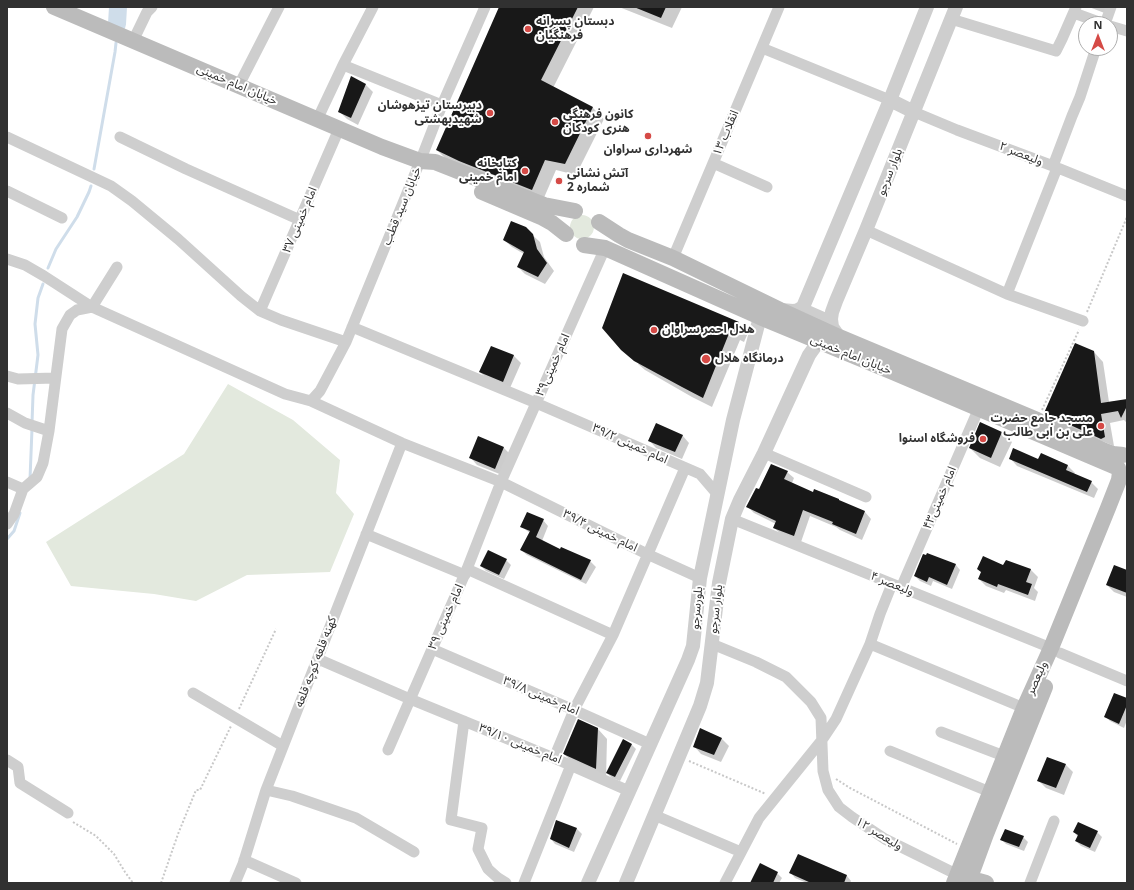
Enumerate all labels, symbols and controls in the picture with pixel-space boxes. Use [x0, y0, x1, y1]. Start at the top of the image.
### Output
place label: دبستان پسرانه فرهنگیان [536, 15, 614, 43]
north arrow [1078, 16, 1118, 56]
text: N [1094, 17, 1102, 32]
marker: دبستان پسرانه فرهنگیان [523, 24, 533, 34]
street label: خیابان امام خمینی [195, 62, 279, 108]
place label: دبیرستان تیزهوشان شهیدبهشتی [378, 99, 482, 127]
marker: دبیرستان تیزهوشان شهیدبهشتی [485, 108, 495, 118]
place label: کانون فرهنگی هنری کودکان [563, 108, 633, 136]
street label: انقلاب ۱۳ [710, 108, 742, 158]
marker: کانون فرهنگی هنری کودکان [550, 117, 560, 127]
marker: شهرداری سراوان [643, 131, 653, 141]
street label: ولیعصر ۲ [997, 139, 1045, 169]
place label: شهرداری سراوان [604, 143, 692, 157]
street label: بلوار سرجو [874, 146, 906, 198]
place label: کتابخانه امام خمینی [459, 157, 517, 185]
street label: خیابان سید قطب [380, 165, 424, 247]
marker: کتابخانه امام خمینی [520, 166, 530, 176]
place label: آتش نشانی شماره 2 [567, 167, 628, 195]
marker: آتش نشانی شماره 2 [554, 176, 564, 186]
street label: امام خمینی ۳۷ [280, 185, 320, 255]
place label: هلال احمر سراوان [662, 323, 755, 337]
marker: هلال احمر سراوان [649, 325, 659, 335]
street label: امام خمینی۳۹ [533, 332, 573, 398]
street label: خیابان امام خمینی [808, 332, 894, 378]
place label: درمانگاه هلال [715, 352, 784, 366]
marker: درمانگاه هلال [700, 353, 712, 365]
place label: مسجد جامع حضرت علی بن ابی طالب [990, 412, 1093, 440]
street label: امام خمینی ۳۹/۲ [590, 421, 670, 467]
marker: مسجد جامع حضرت علی بن ابی طالب [1096, 421, 1106, 431]
place label: فروشگاه اسنوا [899, 432, 975, 446]
marker: فروشگاه اسنوا [978, 434, 988, 444]
street label: امام خمینی۴۳ [920, 464, 960, 532]
street label: امام خمینی ۳۹/۴ [560, 507, 640, 555]
street label: ولیعصر ۴ [868, 569, 916, 599]
street label: امام خمینی ۳۹ [425, 582, 467, 652]
street label: بلوار سرجو [706, 584, 726, 634]
street label: بلورسرجو [688, 586, 706, 630]
street label: کهنه قلعه کوچه قلعه [292, 615, 340, 709]
street label: ولیعصر [1023, 659, 1051, 697]
street label: امام خمینی ۳۹/۸ [501, 674, 581, 718]
street label: امام خمینی ۳۹/۱۰ [476, 721, 564, 767]
street label: ولیعصر ۱۲ [853, 814, 905, 854]

